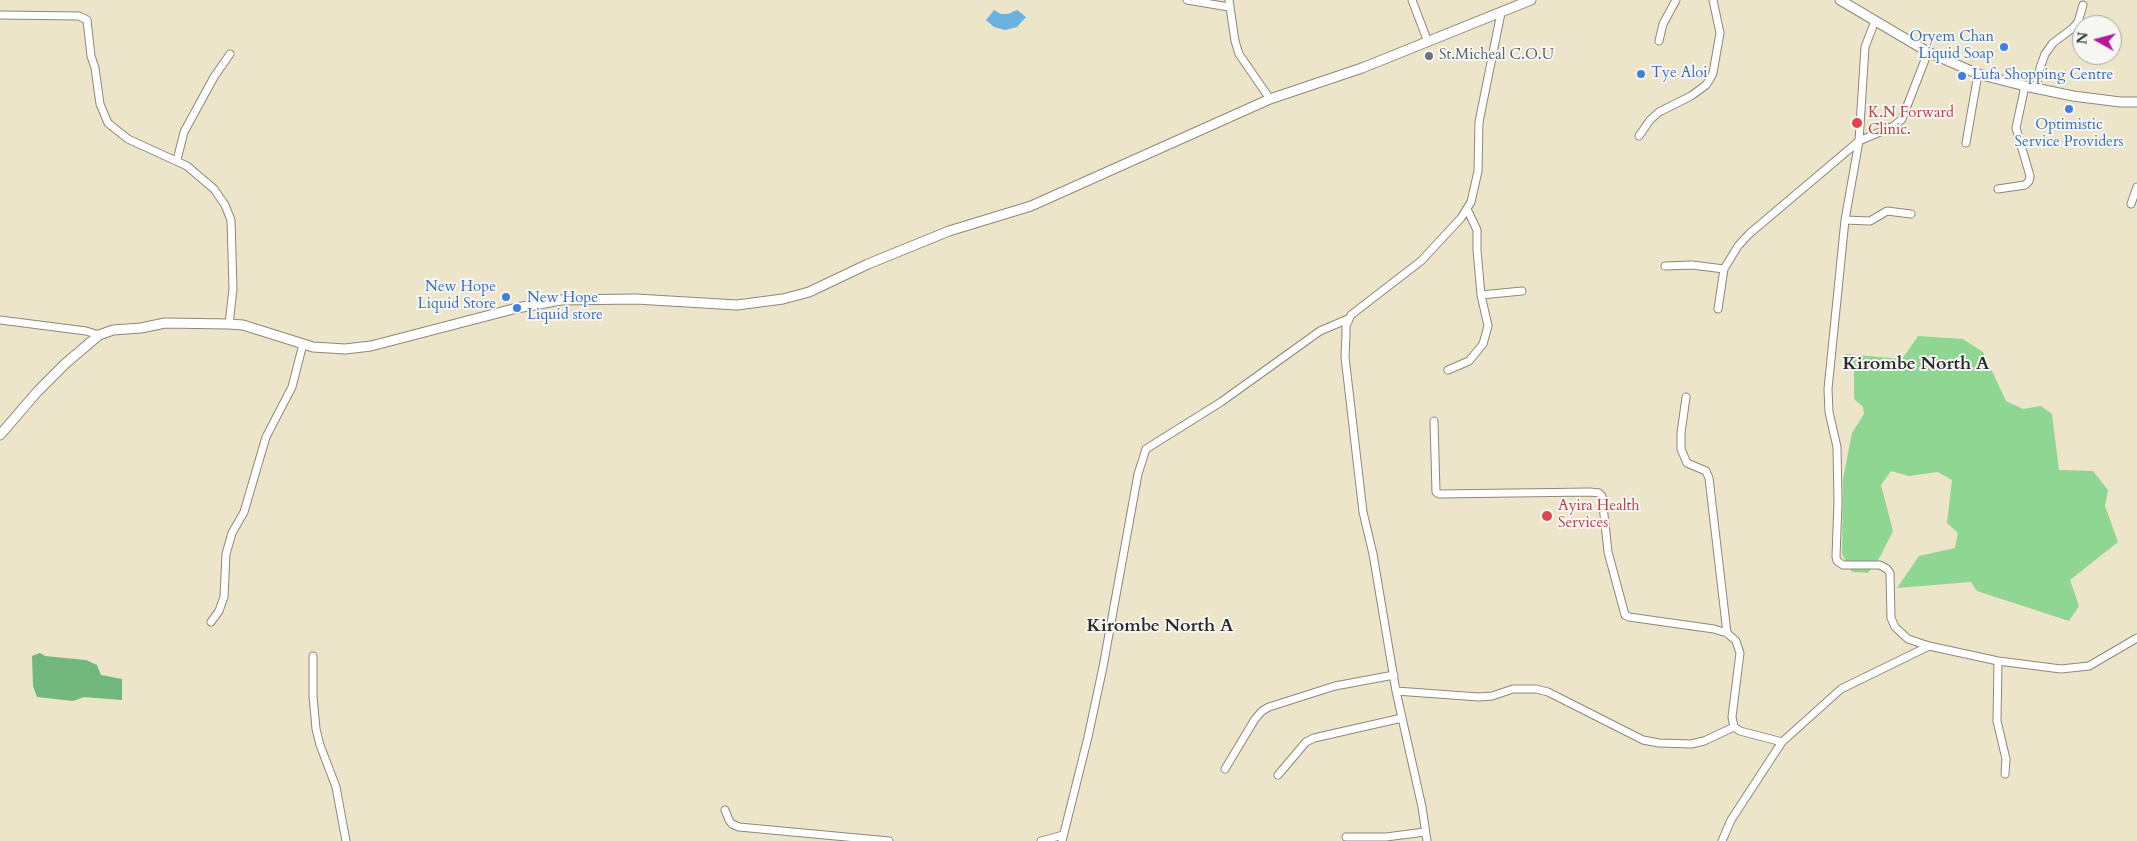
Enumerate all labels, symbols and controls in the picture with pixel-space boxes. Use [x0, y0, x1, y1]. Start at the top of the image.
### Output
north arrow [2072, 15, 2122, 65]
place label: Oryem Chan Liquid Soap [1909, 29, 1994, 64]
text: N [2072, 31, 2093, 45]
marker: Oryem Chan Liquid Soap [1998, 41, 2010, 53]
place label: St.Micheal C.O.U [1439, 47, 1554, 65]
marker: St.Micheal C.O.U [1423, 50, 1435, 62]
place label: Tye Aloi [1651, 65, 1708, 83]
place label: Lufa Shopping Centre [1972, 67, 2113, 85]
marker: Tye Aloi [1635, 68, 1647, 80]
marker: Lufa Shopping Centre [1956, 70, 1968, 82]
marker: Optimistic Service Providers [2063, 103, 2075, 115]
place label: K.N Forward Clinic. [1868, 105, 1954, 140]
marker: K.N Forward Clinic. [1850, 116, 1864, 130]
place label: Optimistic Service Providers [2015, 117, 2123, 152]
place label: New Hope Liquid Store [418, 279, 496, 314]
place label: New Hope Liquid store [527, 290, 603, 325]
marker: New Hope Liquid Store [500, 291, 512, 303]
marker: New Hope Liquid store [511, 302, 523, 314]
district label: Kirombe North A [1842, 354, 1990, 376]
place label: Ayira Health Services [1558, 498, 1639, 533]
marker: Ayira Health Services [1540, 509, 1554, 523]
district label: Kirombe North A [1086, 616, 1234, 638]

